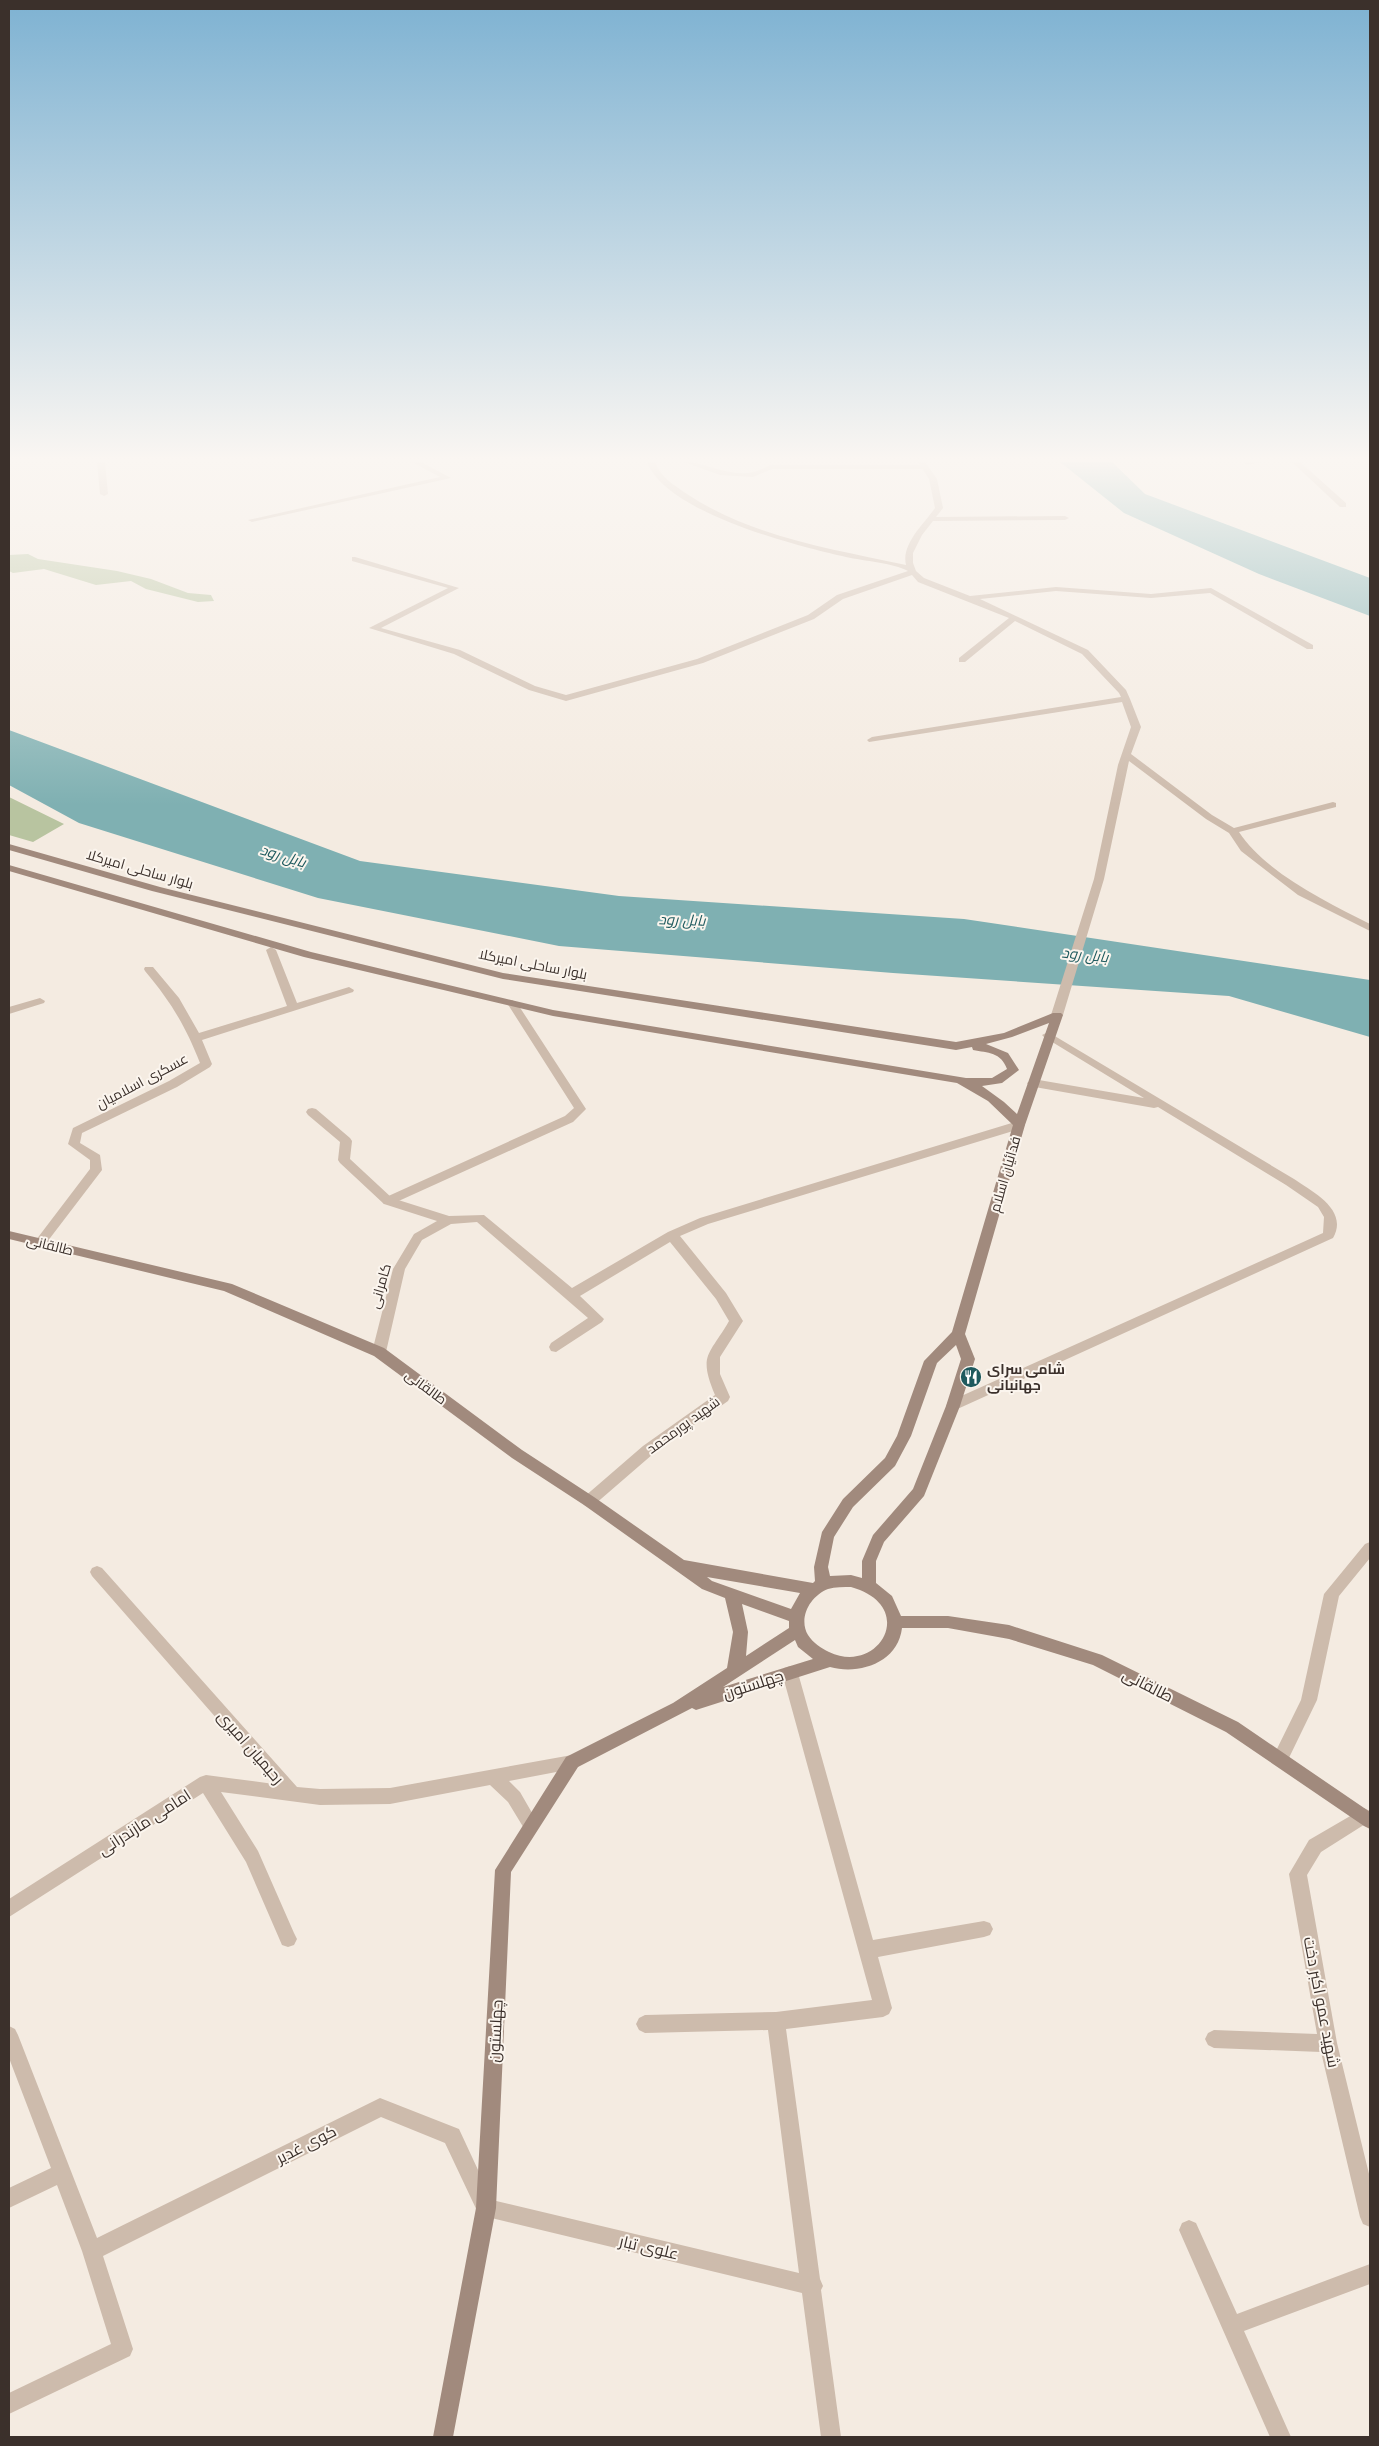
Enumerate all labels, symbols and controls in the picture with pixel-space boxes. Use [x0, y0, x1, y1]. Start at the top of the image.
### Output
water label: بابل رود [258, 839, 310, 873]
street label: بلوار ساحلی امیرکلا [84, 844, 196, 894]
water label: بابل رود [658, 908, 707, 931]
water label: بابل رود [1061, 942, 1110, 967]
street label: بلوار ساحلی امیرکلا [477, 944, 589, 984]
street label: عسکری اسلامیان [93, 1048, 191, 1114]
street label: فدائیان اسلام [985, 1134, 1025, 1214]
street label: طالقانی [24, 1230, 76, 1260]
street label: کامرانی [364, 1261, 396, 1311]
place label: شامی سرای جهانبانی [987, 1359, 1065, 1395]
street label: طالقانی [401, 1365, 451, 1409]
restaurant icon: شامی سرای جهانبانی [959, 1365, 983, 1389]
street label: شهید پورمحمد [642, 1392, 724, 1458]
street label: طالقانی [1118, 1663, 1177, 1708]
street label: چهلستون [720, 1664, 787, 1705]
street label: رحیمیان امیری [212, 1705, 289, 1789]
street label: امامی مازندرانی [93, 1784, 195, 1861]
street label: شهید عمو اکبر دخت [1298, 1935, 1345, 2070]
street label: چهلستون [482, 1999, 509, 2063]
street label: کوی غدیر [271, 2119, 340, 2170]
street label: علوی تبار [616, 2229, 681, 2265]

